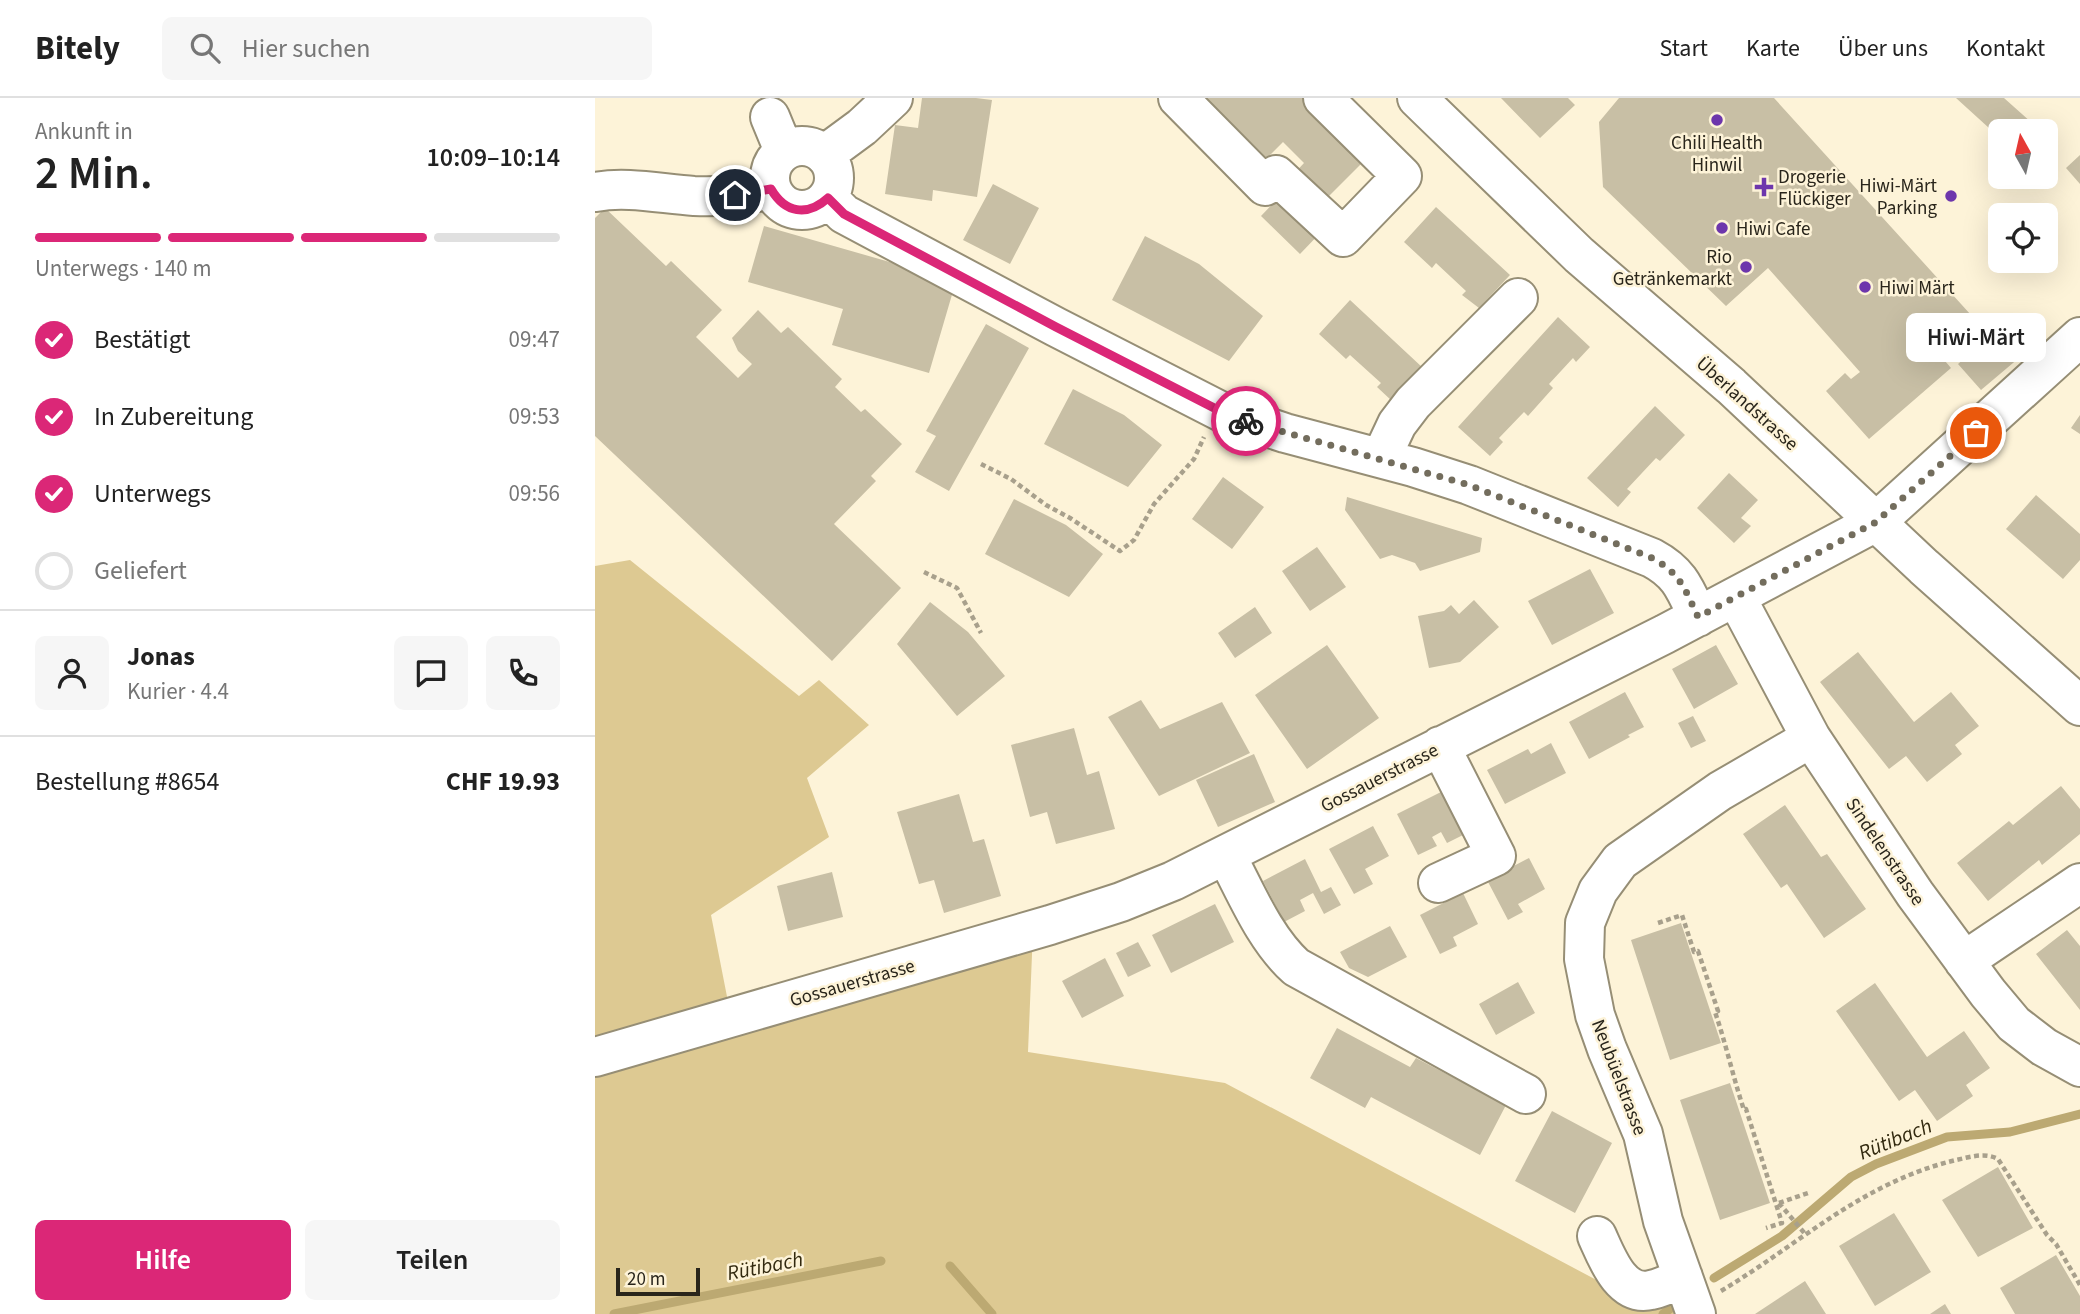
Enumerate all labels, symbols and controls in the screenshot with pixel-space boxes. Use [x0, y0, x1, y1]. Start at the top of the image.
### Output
search box [162, 17, 652, 80]
text: Bitely [35, 25, 120, 72]
icon: search [186, 29, 224, 67]
text: Hier suchen [242, 30, 370, 67]
text: Start [1660, 31, 1708, 66]
text: Karte [1746, 31, 1800, 66]
text: Über uns [1838, 31, 1928, 66]
text: Kontakt [1966, 31, 2045, 66]
marker: Chili Health Hinwil [1709, 112, 1725, 128]
text: Ankunft in [35, 115, 133, 148]
north arrow [1988, 119, 2058, 189]
map controls [1988, 119, 2058, 273]
place label: Chili Health Hinwil [1671, 130, 1763, 179]
text: 10:09–10:14 [427, 139, 560, 176]
text: 2 Min. [35, 141, 153, 206]
place label: Drogerie Flückiger [1778, 164, 1851, 213]
pin [705, 165, 765, 225]
place label: Hiwi-Märt Parking [1859, 173, 1938, 222]
icon: home [716, 176, 754, 214]
marker: Drogerie Flückiger [1756, 179, 1772, 195]
marker: Hiwi-Märt Parking [1943, 188, 1959, 204]
button: locate [1988, 203, 2058, 273]
place label: Hiwi Cafe [1736, 216, 1810, 243]
marker: Hiwi Cafe [1714, 220, 1730, 236]
place label: Rio Getränkemarkt [1613, 244, 1733, 293]
text: Unterwegs · 140 m [35, 252, 211, 285]
marker: Rio Getränkemarkt [1738, 259, 1754, 275]
place label: Hiwi Märt [1879, 275, 1955, 302]
marker: Hiwi Märt [1857, 279, 1873, 295]
callout: Hiwi-Märt [1906, 314, 2046, 363]
icon: check [35, 321, 73, 359]
text: Bestätigt [94, 321, 191, 358]
text: Hiwi-Märt [1927, 321, 2025, 354]
text: 09:47 [509, 323, 560, 356]
street label: Überlandstrasse [1690, 351, 1804, 457]
courier [1211, 386, 1281, 456]
icon: check [35, 398, 73, 436]
text: In Zubereitung [94, 398, 253, 435]
text: 09:53 [509, 400, 560, 433]
icon: bike [1227, 402, 1265, 440]
pin [1946, 403, 2006, 463]
icon: bag [1957, 414, 1995, 452]
icon: check [35, 475, 73, 513]
text: Unterwegs [94, 475, 211, 512]
text: 09:56 [509, 477, 560, 510]
text: Geliefert [94, 552, 187, 589]
button: person [35, 636, 109, 710]
button: chat [394, 636, 468, 710]
button: phone [486, 636, 560, 710]
text: Jonas [127, 638, 195, 675]
text: Kurier · 4.4 [127, 675, 229, 708]
street label: Gossauerstrasse [1316, 737, 1443, 820]
text: Bestellung #8654 [35, 763, 219, 800]
text: CHF 19.93 [446, 763, 560, 800]
street label: Sindelenstrasse [1839, 793, 1931, 911]
street label: Gossauerstrasse [787, 953, 918, 1014]
street label: Neubüelstrasse [1584, 1016, 1653, 1139]
water label: Rütibach [1854, 1111, 1936, 1167]
button: Hilfe [35, 1220, 291, 1300]
button: Teilen [305, 1220, 560, 1300]
water label: Rütibach [724, 1244, 806, 1288]
scale bar [616, 1265, 700, 1297]
text: 20 m [627, 1266, 665, 1293]

